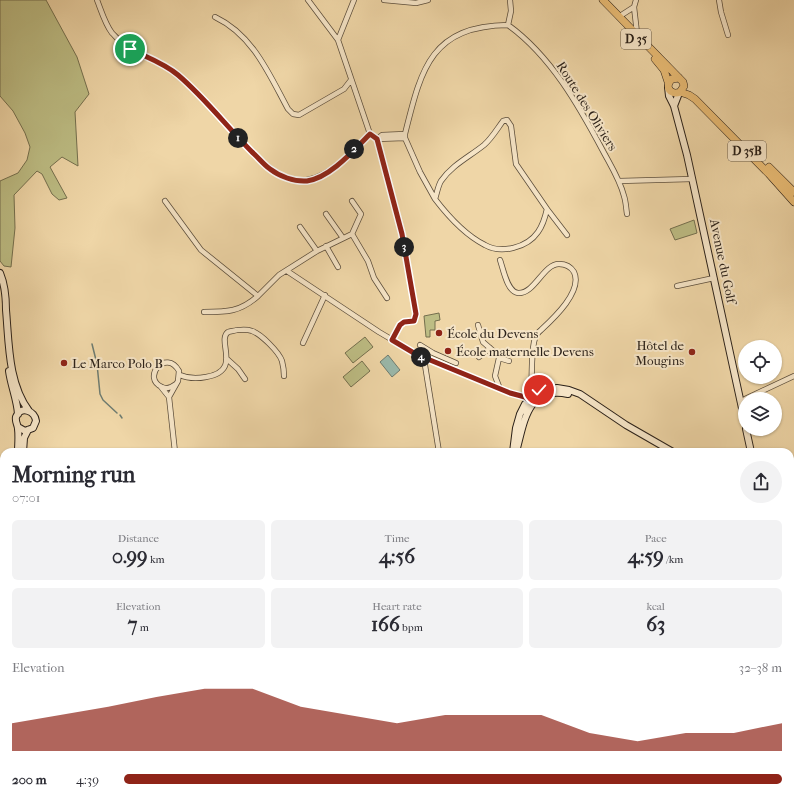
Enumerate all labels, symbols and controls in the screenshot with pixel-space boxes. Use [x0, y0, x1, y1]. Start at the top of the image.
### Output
road number: D 35 [621, 29, 651, 49]
pin [113, 32, 147, 66]
icon: arrive [119, 38, 141, 60]
street label: Route des Oliviers [553, 59, 621, 154]
pin: 1 [228, 128, 248, 148]
text: 1 [236, 131, 240, 144]
pin: 2 [344, 139, 364, 159]
road number: D 35B [728, 141, 766, 161]
text: 2 [351, 142, 357, 155]
street label: Avenue du Golf [707, 217, 740, 307]
pin: 3 [394, 237, 414, 257]
text: 3 [402, 240, 406, 253]
place label: École du Devens [447, 326, 538, 341]
marker: École du Devens [434, 328, 444, 338]
place label: Hôtel de Mougins [635, 338, 685, 368]
map controls [738, 340, 782, 436]
button: locate [738, 340, 782, 384]
place label: École maternelle Devens [456, 344, 594, 359]
marker: École maternelle Devens [443, 346, 453, 356]
pin: 4 [411, 347, 431, 367]
marker: Hôtel de Mougins [687, 347, 697, 357]
text: 4 [418, 350, 424, 363]
place label: Le Marco Polo B [72, 356, 163, 371]
marker: Le Marco Polo B [59, 358, 69, 368]
pin [522, 373, 556, 407]
icon: check [528, 379, 550, 401]
button: layers [738, 392, 782, 436]
button: share [740, 461, 782, 503]
text: Morning run [12, 462, 135, 488]
text: 07:01 [12, 490, 40, 505]
text: Distance [118, 532, 159, 545]
text: Time [384, 532, 409, 545]
text: Pace [645, 532, 667, 545]
text: 0.99 [112, 545, 148, 568]
text: 4:56 [379, 545, 415, 568]
text: 4:59 [628, 545, 664, 568]
text: km [148, 553, 165, 566]
text: /km [664, 553, 683, 566]
text: Elevation [116, 600, 161, 613]
text: Heart rate [372, 600, 422, 613]
text: kcal [646, 600, 665, 613]
text: 7 [128, 613, 137, 636]
text: 166 [371, 613, 400, 636]
text: 63 [646, 613, 665, 636]
text: m [137, 621, 149, 634]
text: bpm [400, 621, 423, 634]
text: Elevation [12, 660, 65, 675]
text: 32–38 m [739, 660, 782, 675]
text: 200 m [12, 772, 47, 787]
text: 4:39 [76, 772, 99, 787]

